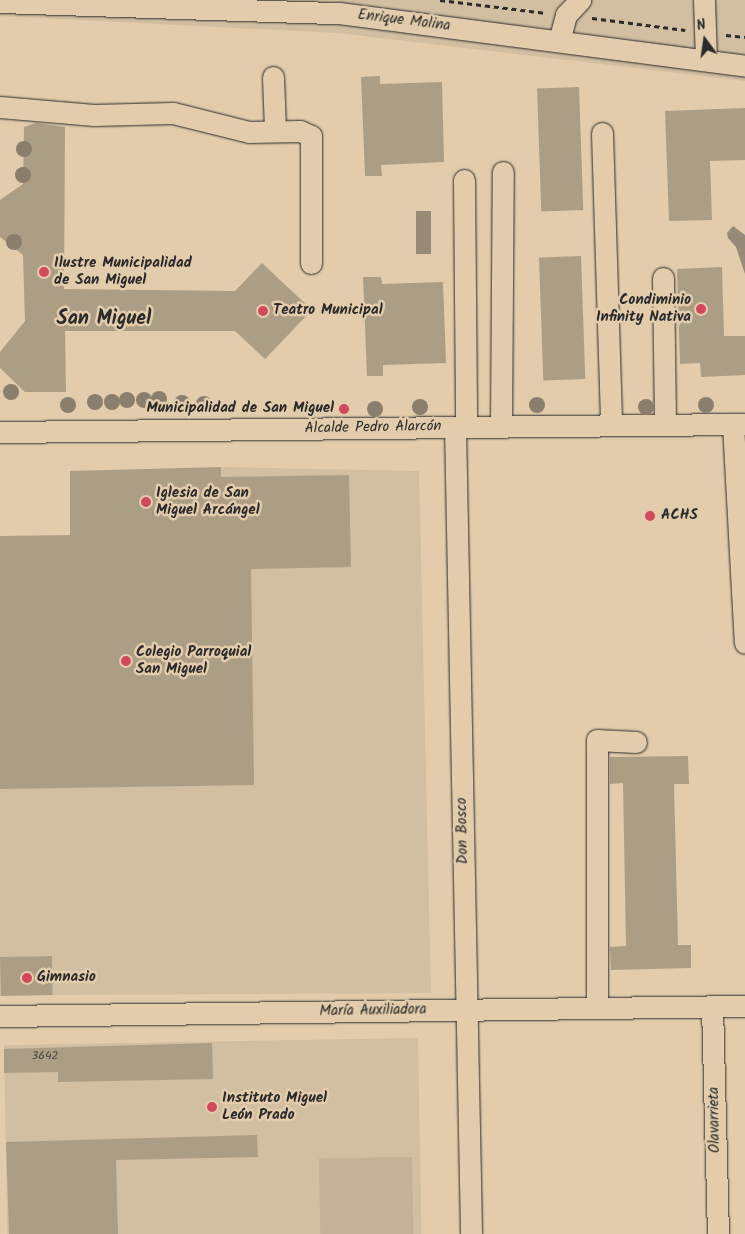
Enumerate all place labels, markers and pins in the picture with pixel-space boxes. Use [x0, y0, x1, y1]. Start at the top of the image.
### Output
place label: Ilustre Municipalidad de San Miguel [54, 254, 192, 289]
marker: Ilustre Municipalidad de San Miguel [38, 266, 50, 278]
place label: Condiminio Infinity Nativa [596, 291, 691, 326]
place label: Teatro Municipal [273, 302, 383, 320]
marker: Condiminio Infinity Nativa [695, 303, 707, 315]
marker: Teatro Municipal [257, 305, 269, 317]
place label: Municipalidad de San Miguel [146, 400, 334, 418]
marker: Municipalidad de San Miguel [338, 403, 350, 415]
place label: Iglesia de San Miguel Arcángel [156, 484, 260, 519]
marker: Iglesia de San Miguel Arcángel [140, 496, 152, 508]
place label: ACHS [661, 507, 698, 525]
marker: ACHS [643, 509, 657, 523]
place label: Colegio Parroquial San Miguel [136, 643, 251, 678]
marker: Colegio Parroquial San Miguel [120, 655, 132, 667]
place label: Gimnasio [37, 969, 96, 987]
marker: Gimnasio [21, 972, 33, 984]
place label: Instituto Miguel León Prado [222, 1089, 327, 1124]
marker: Instituto Miguel León Prado [206, 1101, 218, 1113]

